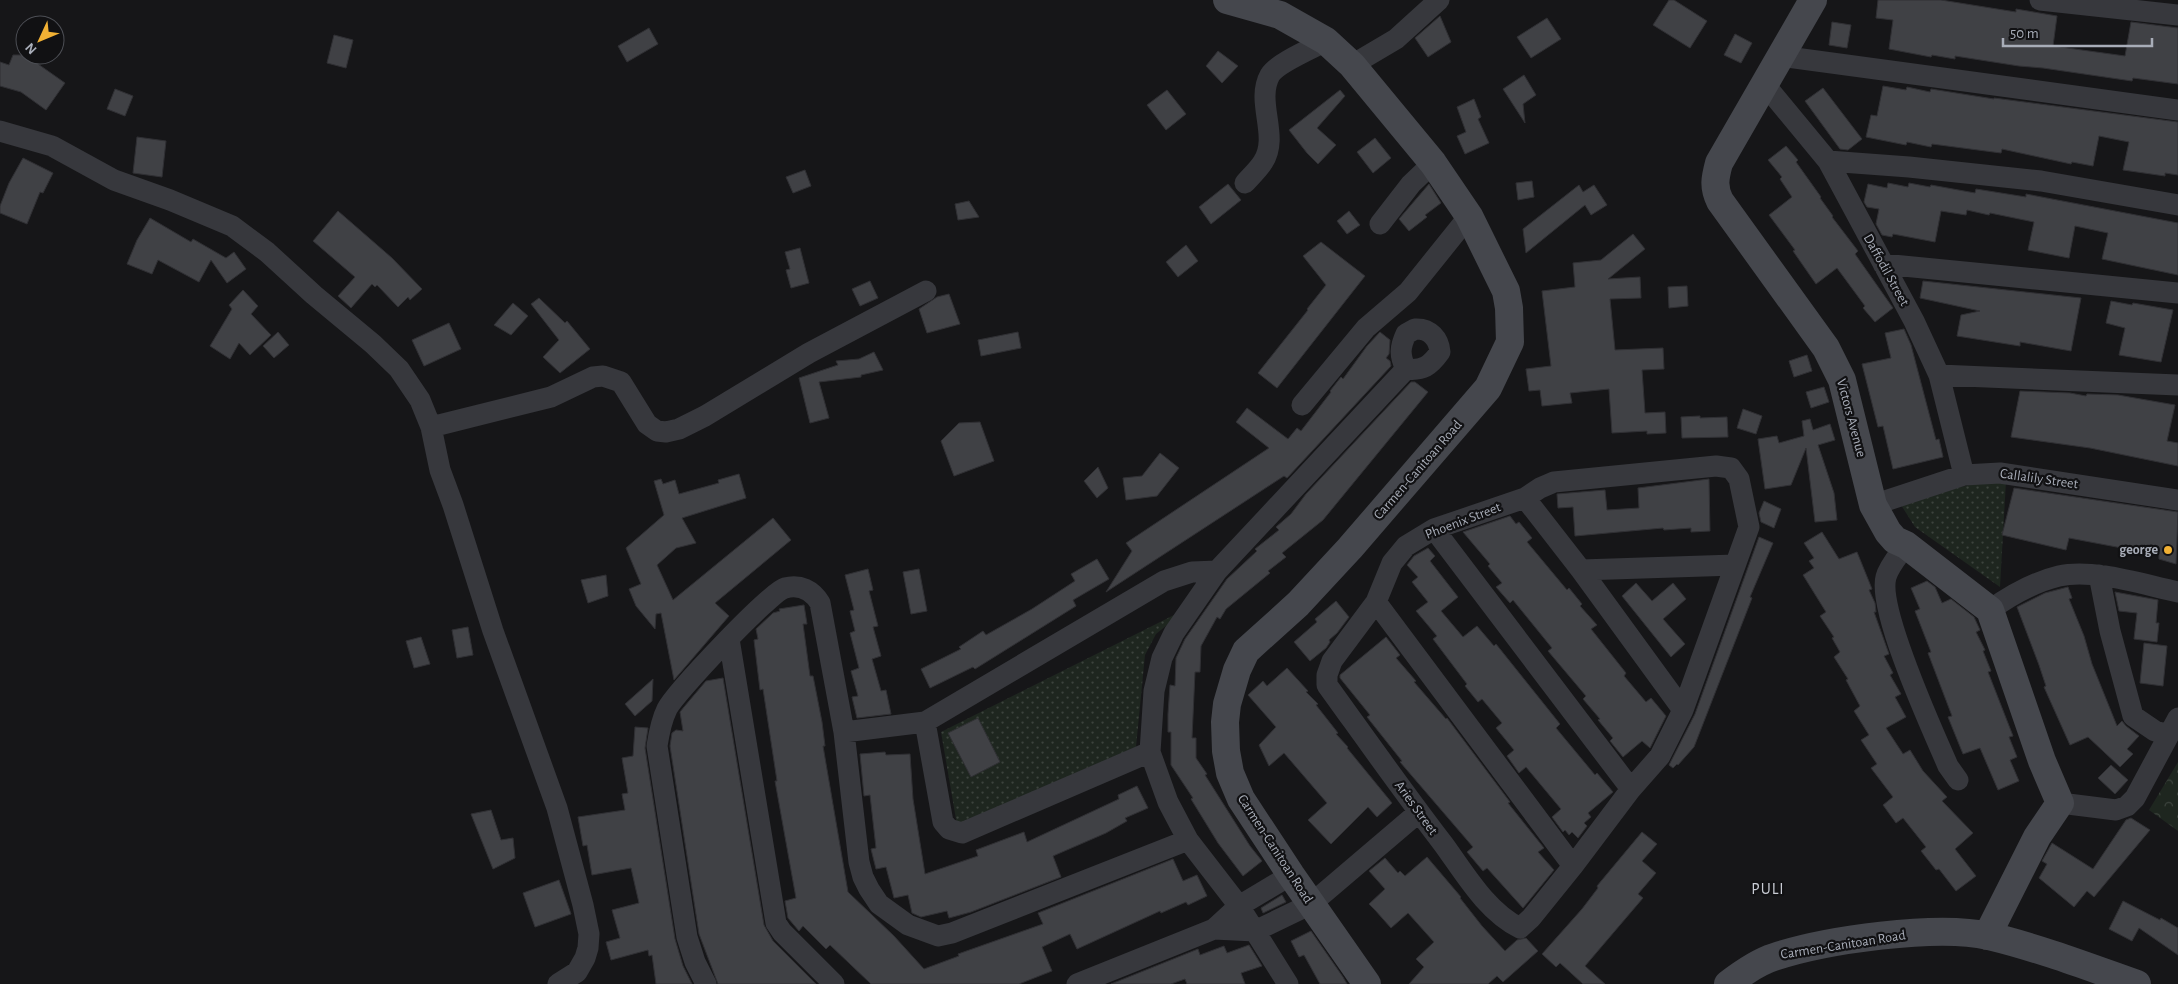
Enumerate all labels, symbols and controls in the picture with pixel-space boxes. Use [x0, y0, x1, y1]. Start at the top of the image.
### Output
north arrow [15, 15, 65, 65]
scale bar [2003, 15, 2152, 47]
text: 50 m [2010, 26, 2039, 41]
text: N [23, 40, 40, 57]
street label: Daffodil Street [1861, 232, 1912, 309]
street label: Victors Avenue [1834, 377, 1868, 459]
street label: Carmen-Canitoan Road [1371, 418, 1465, 522]
street label: Callalily Street [1999, 467, 2079, 491]
street label: Phoenix Street [1423, 500, 1503, 542]
place label: george [2119, 543, 2158, 557]
marker: george [2162, 544, 2174, 556]
street label: Aries Street [1392, 778, 1440, 838]
street label: Carmen-Canitoan Road [1235, 792, 1315, 906]
district label: PULI [1751, 881, 1785, 897]
street label: Carmen-Canitoan Road [1779, 928, 1907, 962]

